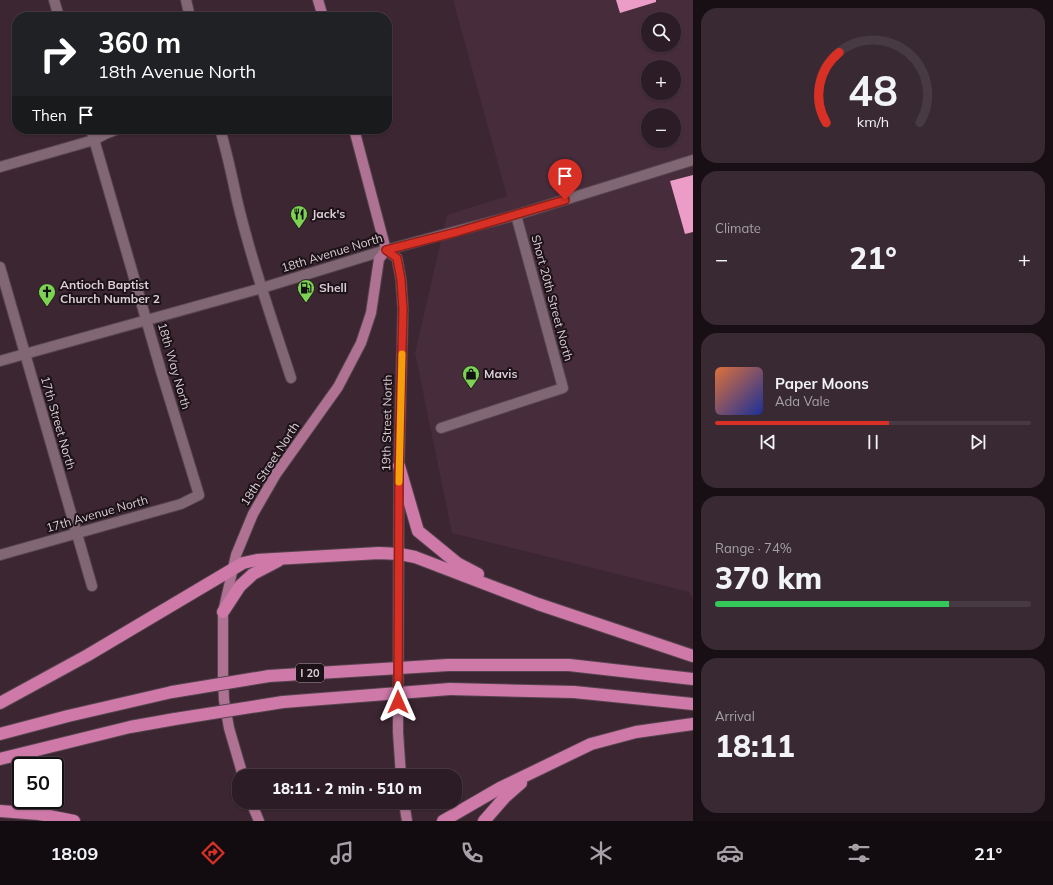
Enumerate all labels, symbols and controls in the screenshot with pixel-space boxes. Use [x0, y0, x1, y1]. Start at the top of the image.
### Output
map controls [641, 12, 681, 148]
button: search [641, 12, 681, 52]
text: 360 m [98, 25, 181, 60]
icon: right [32, 28, 84, 80]
text: 18th Avenue North [98, 60, 256, 83]
button: + [641, 60, 681, 100]
text: 48 [848, 64, 898, 116]
icon: arrive [75, 104, 97, 126]
text: Then [32, 106, 67, 125]
button: − [641, 108, 681, 148]
text: km/h [857, 113, 889, 131]
pin [548, 159, 582, 200]
icon: arrive [554, 165, 576, 187]
restaurant icon: Jack's [289, 204, 309, 229]
place label: Jack's [312, 206, 345, 221]
text: Climate [715, 220, 761, 236]
street label: 18th Avenue North [279, 230, 384, 275]
street label: Short 20th Street North [528, 233, 577, 363]
text: 21° [849, 239, 897, 277]
text: − [715, 245, 728, 273]
text: + [1018, 245, 1031, 273]
place label: Antioch Baptist Church Number 2 [60, 277, 160, 306]
fuel station icon: Shell [296, 278, 316, 303]
place label: Shell [319, 280, 347, 295]
church icon: Antioch Baptist Church Number 2 [37, 282, 57, 307]
street label: 18th Way North [155, 321, 194, 411]
shop icon: Mavis [461, 364, 481, 389]
place label: Mavis [484, 366, 518, 381]
street label: 17th Street North [38, 374, 79, 471]
street label: 19th Street North [378, 374, 395, 472]
text: Paper Moons [775, 374, 869, 393]
text: Ada Vale [775, 393, 830, 409]
street label: 18th Street North [237, 419, 302, 508]
icon: previous [757, 431, 779, 453]
icon: pause [862, 431, 884, 453]
icon: next [967, 431, 989, 453]
street label: 17th Avenue North [44, 492, 150, 535]
text: Range · 74% [715, 540, 792, 556]
text: 370 km [715, 559, 822, 597]
road number: I 20 [296, 664, 324, 682]
position arrow [377, 681, 419, 723]
text: Arrival [715, 708, 755, 724]
text: 18:11 [715, 727, 795, 765]
speed limit sign: 50 [12, 757, 64, 809]
text: 18:11 · 2 min · 510 m [272, 779, 422, 798]
icon: directions [199, 839, 227, 867]
icon: music [328, 839, 356, 867]
icon: phone [458, 839, 486, 867]
icon: climate [587, 839, 615, 867]
icon: car [716, 839, 744, 867]
icon: filters [845, 839, 873, 867]
text: 18:09 [51, 842, 98, 865]
text: 21° [974, 842, 1002, 865]

